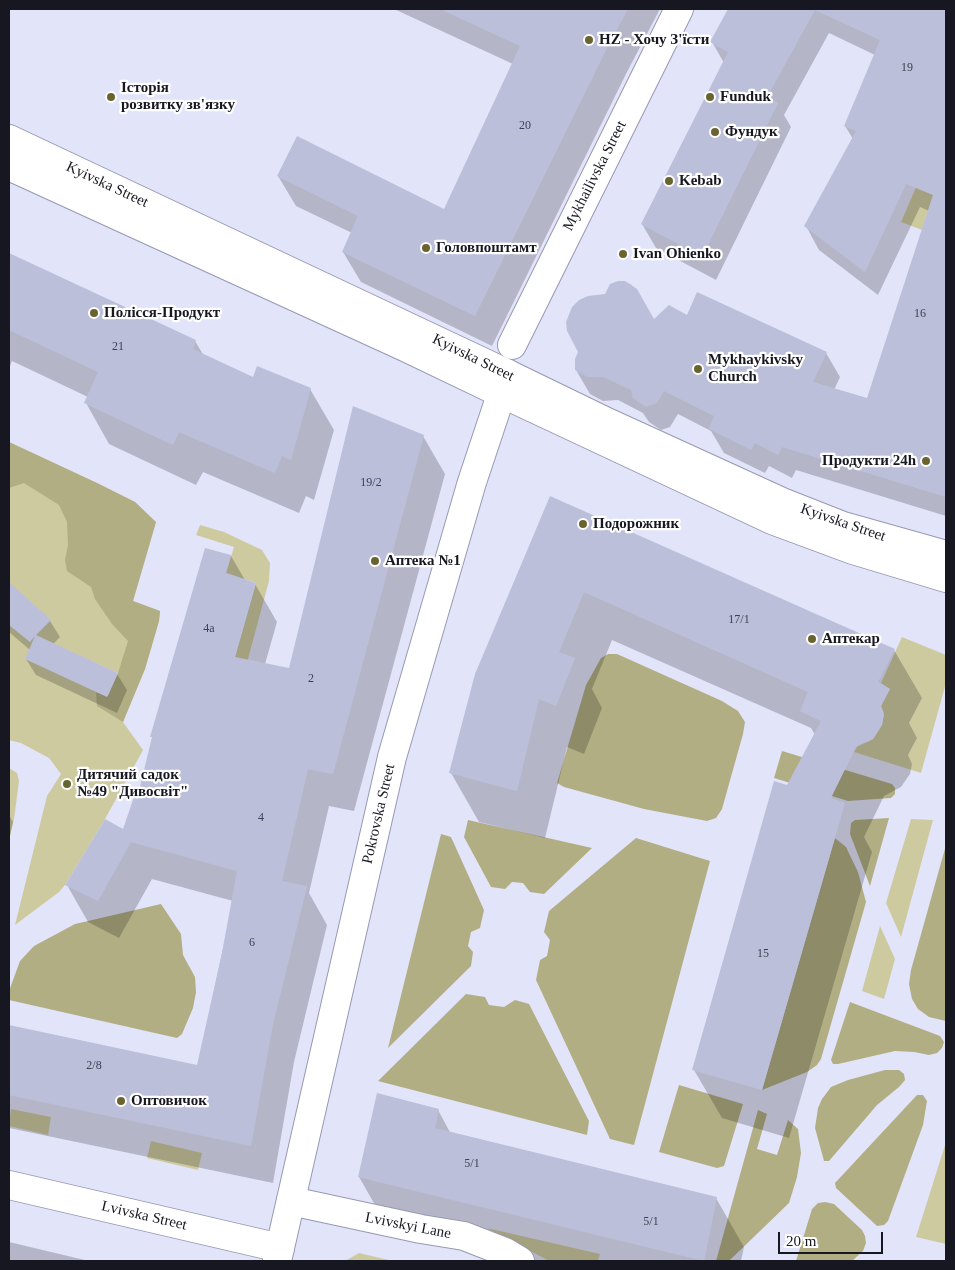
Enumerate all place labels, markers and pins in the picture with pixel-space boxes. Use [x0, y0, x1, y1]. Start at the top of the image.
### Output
place label: HZ - Хочу З'їсти [599, 31, 709, 49]
marker: HZ - Хочу З'їсти [583, 34, 595, 46]
place label: Історія розвитку зв'язку [121, 79, 235, 114]
place label: Funduk [720, 88, 771, 106]
marker: Історія розвитку зв'язку [105, 91, 117, 103]
marker: Funduk [704, 91, 716, 103]
place label: Фундук [725, 123, 778, 141]
marker: Фундук [709, 126, 721, 138]
place label: Kebab [679, 172, 722, 190]
marker: Kebab [663, 175, 675, 187]
place label: Головпоштамт [436, 239, 537, 257]
marker: Головпоштамт [420, 242, 432, 254]
place label: Ivan Ohienko [633, 245, 721, 263]
marker: Ivan Ohienko [617, 248, 629, 260]
place label: Полісся-Продукт [104, 304, 220, 322]
marker: Полісся-Продукт [88, 307, 100, 319]
place label: Mykhaykivsky Church [708, 351, 803, 386]
marker: Mykhaykivsky Church [692, 363, 704, 375]
place label: Продукти 24h [822, 452, 916, 470]
marker: Продукти 24h [920, 455, 932, 467]
place label: Подорожник [593, 515, 679, 533]
marker: Подорожник [577, 518, 589, 530]
place label: Аптека №1 [385, 552, 461, 570]
marker: Аптека №1 [369, 555, 381, 567]
place label: Аптекар [822, 630, 880, 648]
marker: Аптекар [806, 633, 818, 645]
place label: Дитячий садок №49 "Дивосвіт" [77, 766, 188, 801]
marker: Дитячий садок №49 "Дивосвіт" [61, 778, 73, 790]
place label: Оптовичок [131, 1092, 207, 1110]
marker: Оптовичок [115, 1095, 127, 1107]

